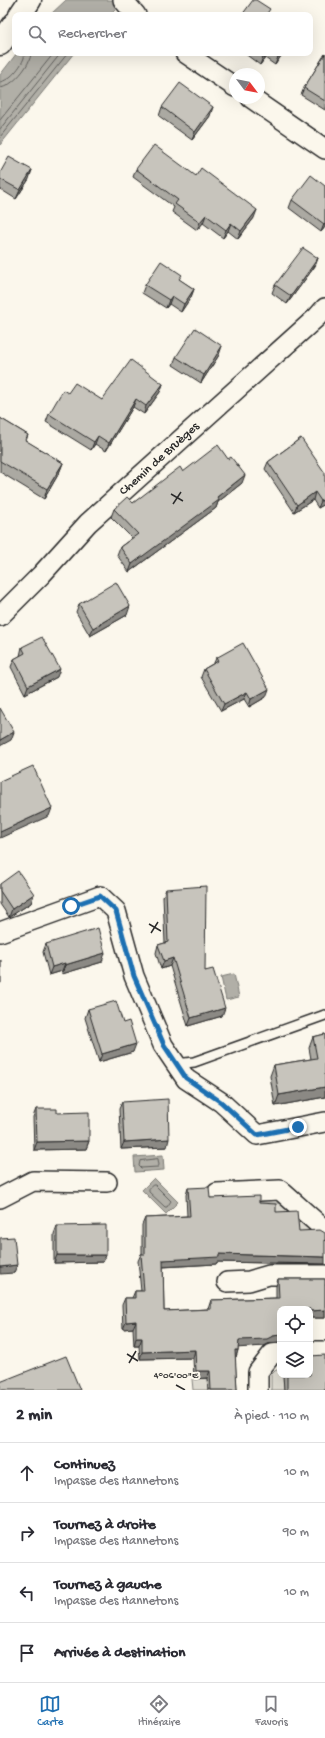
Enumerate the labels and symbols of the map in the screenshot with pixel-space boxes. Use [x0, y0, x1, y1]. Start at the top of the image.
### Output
north arrow [229, 68, 265, 104]
street label: Chemin de Bruèges [116, 418, 203, 499]
route start [62, 897, 80, 915]
route end [289, 1118, 307, 1136]
text: 4°06'00"E [154, 1370, 199, 1382]

